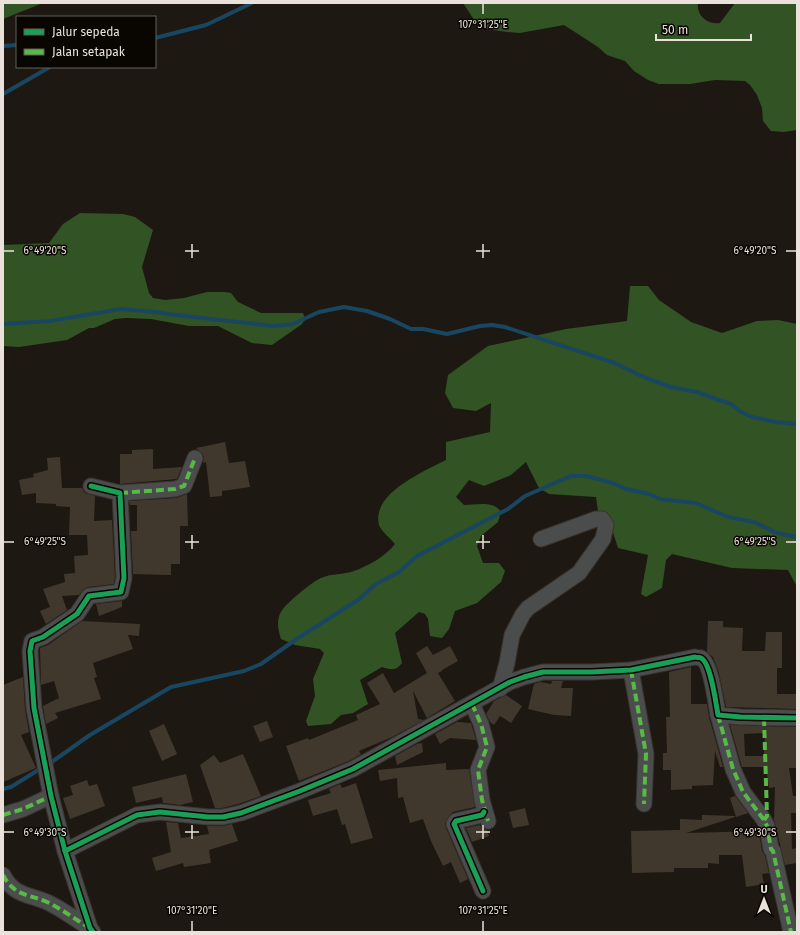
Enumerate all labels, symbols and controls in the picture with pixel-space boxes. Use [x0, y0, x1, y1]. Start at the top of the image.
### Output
legend [16, 16, 156, 68]
scale bar [656, 16, 751, 42]
text: 107°31'25"E [458, 19, 508, 31]
text: 50 m [662, 23, 688, 37]
text: Jalur sepeda [52, 25, 120, 39]
text: Jalan setapak [52, 45, 126, 59]
text: 6°49'20"S [24, 245, 67, 257]
text: 6°49'20"S [734, 245, 777, 257]
text: 6°49'25"S [24, 536, 67, 548]
text: 6°49'25"S [734, 536, 777, 548]
text: 6°49'30"S [24, 827, 67, 839]
text: 6°49'30"S [734, 827, 777, 839]
north arrow [744, 879, 784, 919]
text: U [760, 883, 768, 896]
text: 107°31'20"E [167, 905, 217, 917]
text: 107°31'25"E [458, 905, 508, 917]

